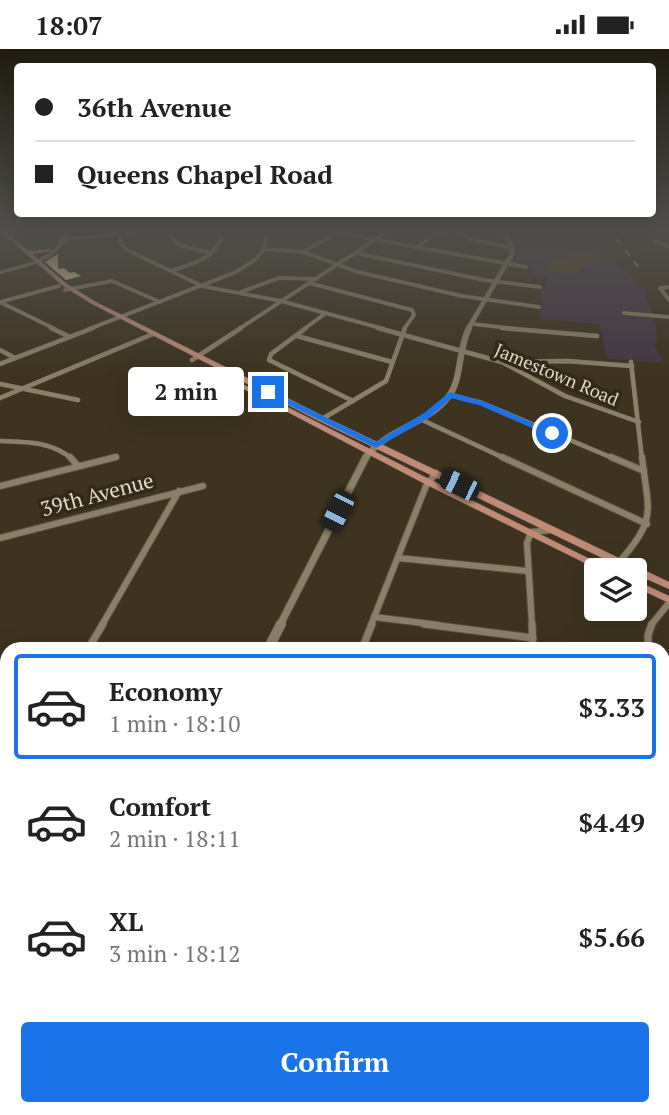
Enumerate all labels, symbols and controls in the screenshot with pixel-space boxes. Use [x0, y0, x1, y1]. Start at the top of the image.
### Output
text: 18:07 [35, 8, 103, 42]
text: 36th Avenue [77, 90, 232, 124]
text: Queens Chapel Road [77, 157, 333, 191]
street label: Jamestown Road [491, 337, 623, 411]
callout: 2 min [128, 367, 244, 417]
text: 2 min [155, 376, 217, 407]
route end [252, 376, 284, 408]
route start [536, 417, 568, 449]
street label: 39th Avenue [37, 465, 157, 523]
car [436, 466, 483, 504]
car [320, 488, 357, 534]
map controls [584, 558, 647, 621]
button: layers [584, 558, 647, 621]
text: Economy [109, 674, 222, 708]
icon: car [25, 675, 88, 738]
text: $3.33 [579, 690, 645, 724]
text: 1 min · 18:10 [109, 708, 241, 739]
text: Comfort [109, 789, 211, 823]
icon: car [25, 790, 88, 853]
text: $4.49 [579, 805, 645, 839]
text: 2 min · 18:11 [109, 823, 241, 854]
text: XL [109, 904, 143, 938]
icon: car [25, 905, 88, 968]
text: $5.66 [579, 920, 645, 954]
text: 3 min · 18:12 [109, 938, 241, 969]
button: Confirm [21, 1022, 649, 1102]

